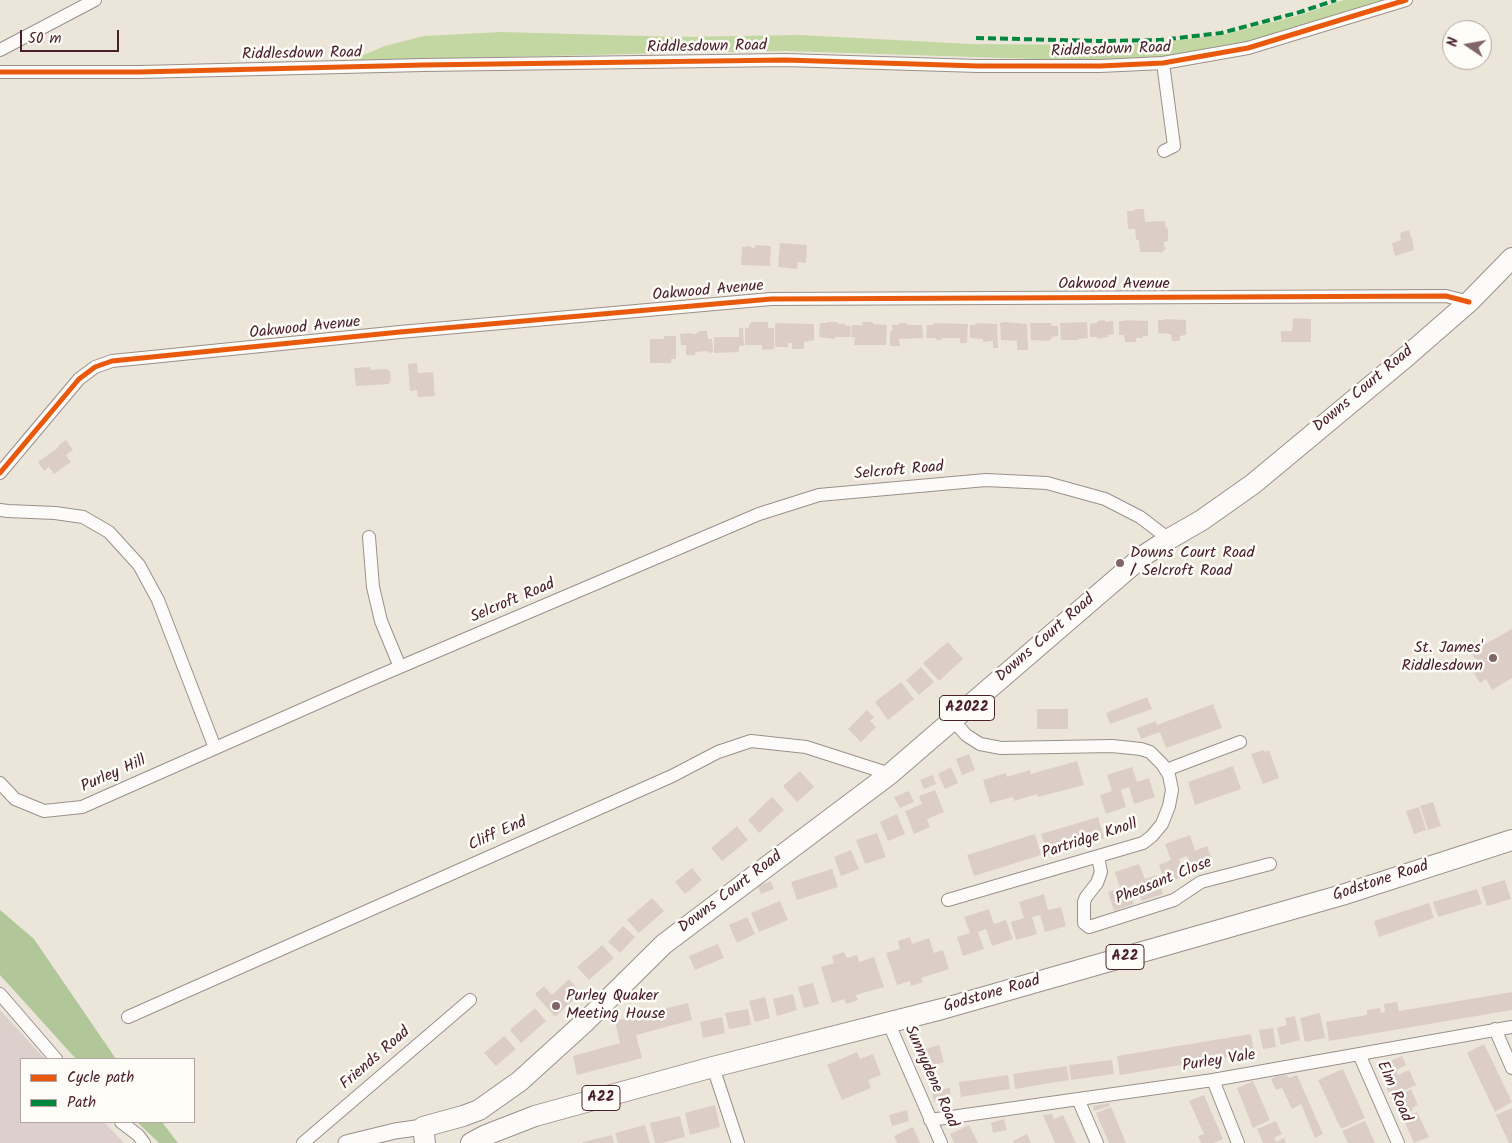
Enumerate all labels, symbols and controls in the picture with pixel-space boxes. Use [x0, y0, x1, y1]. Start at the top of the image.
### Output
scale bar [22, 20, 121, 52]
north arrow [1442, 20, 1492, 70]
text: 50 m [28, 27, 62, 51]
text: N [1442, 35, 1465, 49]
street label: Riddlesdown Road [647, 37, 767, 59]
street label: Riddlesdown Road [1051, 39, 1171, 63]
street label: Riddlesdown Road [242, 44, 362, 66]
street label: Oakwood Avenue [1058, 275, 1170, 295]
street label: Oakwood Avenue [652, 278, 764, 306]
street label: Oakwood Avenue [249, 314, 361, 344]
street label: Downs Court Road [1310, 343, 1418, 437]
street label: Selcroft Road [853, 459, 945, 485]
place label: Downs Court Road / Selcroft Road [1130, 544, 1255, 582]
marker: Downs Court Road / Selcroft Road [1114, 557, 1126, 569]
street label: Selcroft Road [468, 576, 558, 628]
street label: Downs Court Road [993, 591, 1099, 687]
place label: St. James' Riddlesdown [1401, 639, 1483, 677]
marker: St. James' Riddlesdown [1487, 652, 1499, 664]
road number: A2022 [940, 696, 994, 720]
street label: Purley Hill [79, 752, 149, 798]
street label: Cliff End [466, 814, 530, 856]
street label: Partridge Knoll [1040, 816, 1140, 864]
street label: Downs Court Road [675, 848, 787, 938]
street label: Pheasant Close [1113, 854, 1215, 910]
street label: Godstone Road [1331, 857, 1431, 907]
road number: A22 [1106, 944, 1144, 970]
street label: Godstone Road [942, 972, 1042, 1018]
place label: Purley Quaker Meeting House [566, 987, 665, 1025]
marker: Purley Quaker Meeting House [550, 1000, 562, 1012]
street label: Friends Road [337, 1023, 415, 1095]
street label: Sunnydene Road [899, 1023, 961, 1131]
street label: Purley Vale [1181, 1047, 1257, 1077]
legend [20, 1058, 195, 1123]
street label: Elm Road [1371, 1059, 1415, 1125]
text: Cycle path [67, 1066, 134, 1090]
road number: A22 [582, 1086, 620, 1110]
text: Path [67, 1091, 96, 1115]

